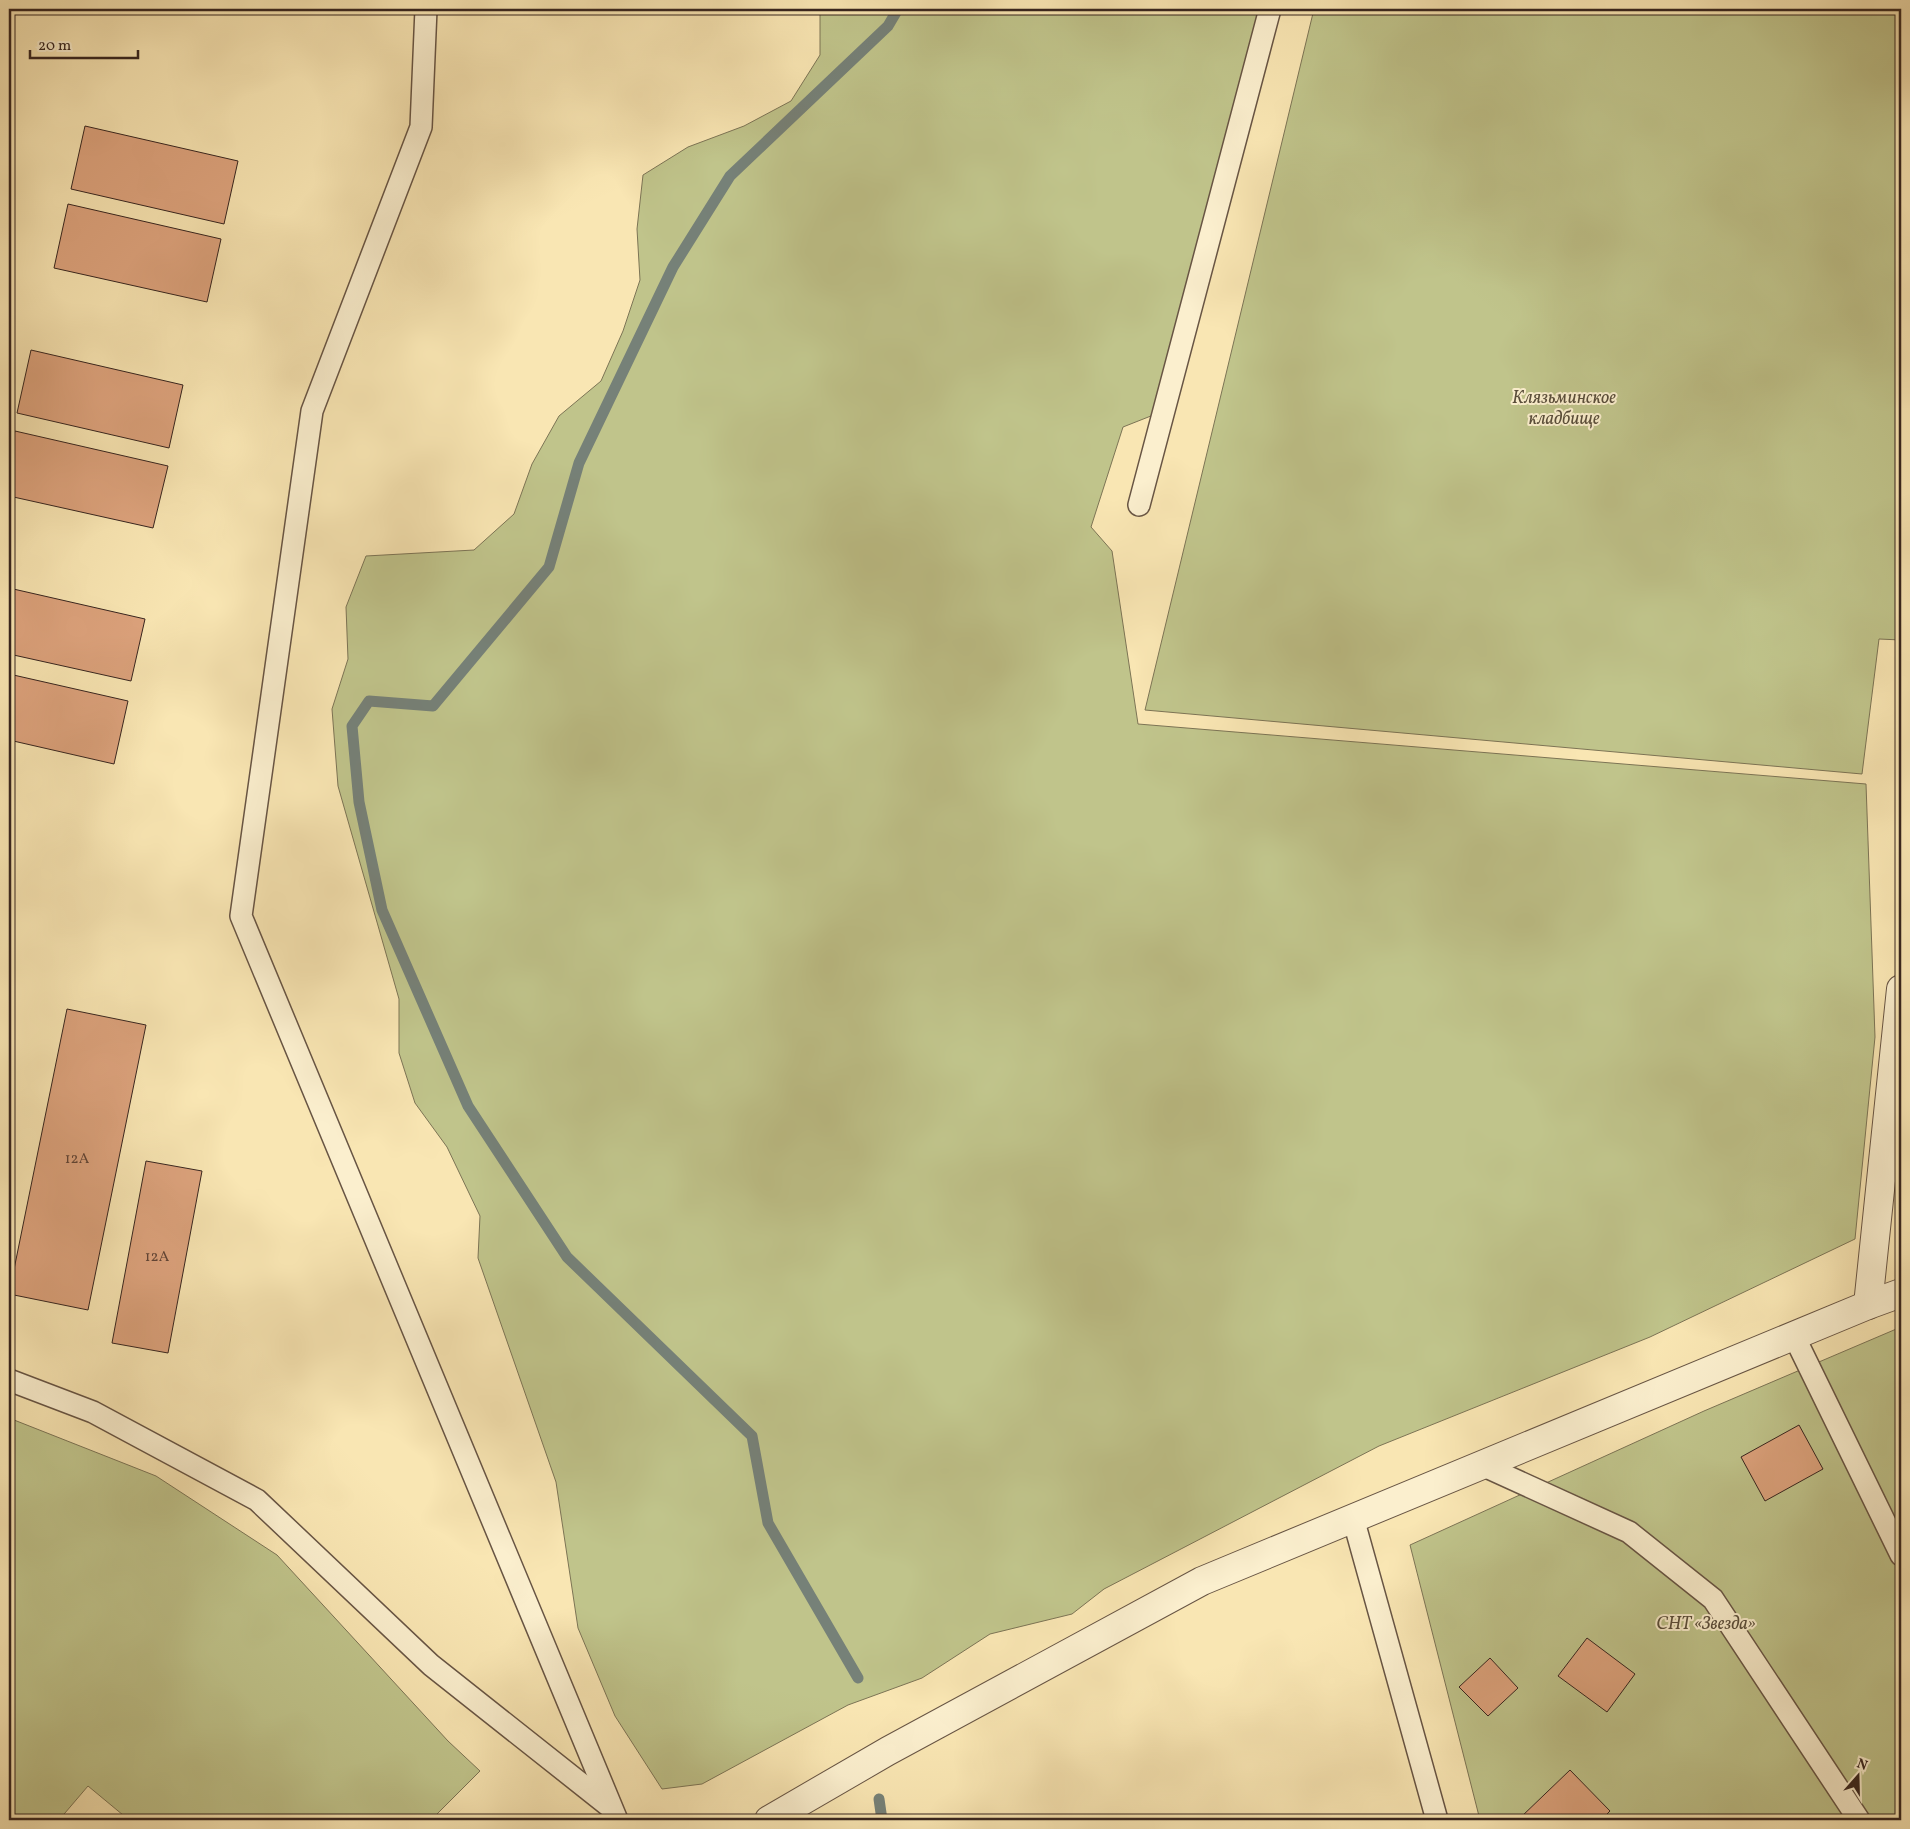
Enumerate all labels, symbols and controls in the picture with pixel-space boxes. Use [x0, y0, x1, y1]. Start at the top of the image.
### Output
scale bar [30, 28, 138, 60]
text: 20 m [38, 36, 71, 57]
park label: Клязьминское кладбище [1512, 386, 1616, 432]
house number: 12А [65, 1149, 90, 1170]
house number: 12А [145, 1247, 170, 1268]
park label: СНТ «Звезда» [1656, 1612, 1756, 1637]
north arrow [1832, 1752, 1882, 1802]
text: N [1854, 1755, 1870, 1776]

